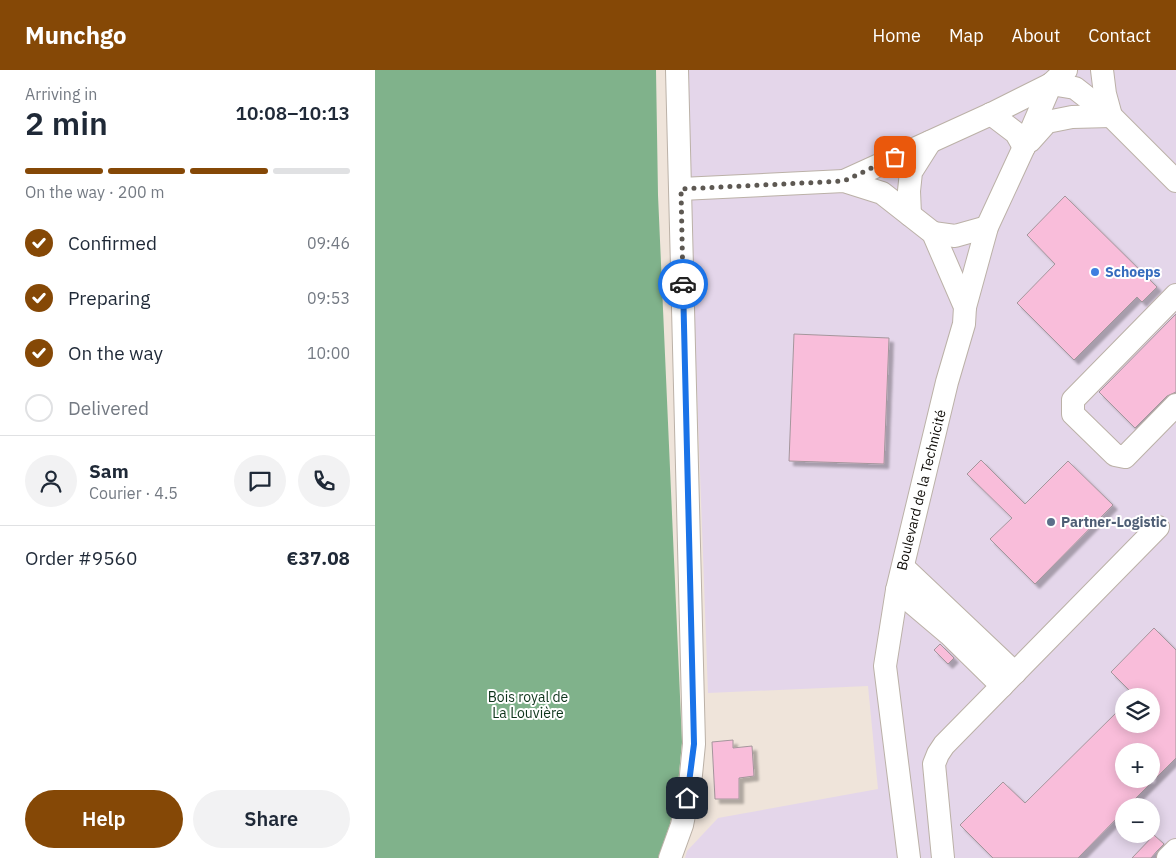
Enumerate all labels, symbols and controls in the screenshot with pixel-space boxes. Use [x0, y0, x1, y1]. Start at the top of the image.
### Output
text: Munchgo [25, 19, 127, 51]
text: Home [873, 24, 921, 47]
text: Map [949, 24, 984, 47]
text: About [1012, 24, 1060, 47]
text: Contact [1088, 24, 1151, 47]
text: Arriving in [25, 84, 97, 104]
text: 10:08–10:13 [236, 101, 350, 125]
text: 2 min [25, 102, 108, 144]
pin [874, 136, 916, 178]
icon: bag [881, 143, 909, 171]
text: On the way · 200 m [25, 182, 164, 202]
icon: check [25, 229, 53, 257]
text: Confirmed [68, 231, 157, 255]
text: 09:46 [307, 233, 350, 253]
courier [658, 259, 708, 309]
place label: Schoeps [1105, 263, 1161, 281]
marker: Schoeps [1089, 266, 1101, 278]
icon: car [669, 270, 697, 298]
icon: check [25, 284, 53, 312]
text: Preparing [68, 286, 150, 310]
text: 09:53 [307, 288, 350, 308]
icon: check [25, 339, 53, 367]
text: On the way [68, 341, 163, 365]
text: 10:00 [307, 343, 350, 363]
text: Delivered [68, 396, 149, 420]
street label: Boulevard de la Technicité [892, 407, 950, 572]
button: person [25, 455, 77, 507]
button: chat [234, 455, 286, 507]
button: phone [298, 455, 350, 507]
text: Sam [89, 459, 129, 483]
text: Courier · 4.5 [89, 483, 178, 503]
place label: Partner-Logistic [1061, 513, 1167, 531]
marker: Partner-Logistic [1045, 516, 1057, 528]
text: Order #9560 [25, 546, 137, 570]
text: €37.08 [287, 546, 350, 570]
park label: Bois royal de La Louvière [488, 688, 569, 722]
map controls [1115, 688, 1160, 843]
button: layers [1115, 688, 1160, 733]
button: + [1115, 743, 1160, 788]
pin [666, 777, 708, 819]
icon: home [673, 784, 701, 812]
button: Help [25, 790, 183, 848]
button: Share [193, 790, 350, 848]
button: − [1115, 798, 1160, 843]

